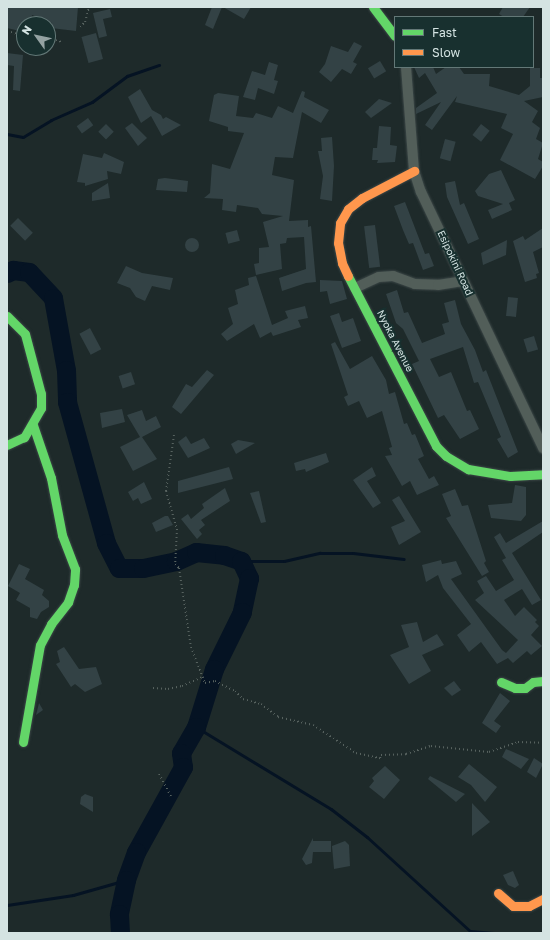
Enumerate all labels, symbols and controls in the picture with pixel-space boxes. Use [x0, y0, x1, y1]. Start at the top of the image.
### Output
north arrow [16, 16, 56, 56]
legend [394, 16, 534, 68]
text: N [19, 23, 34, 37]
text: Fast [432, 25, 457, 40]
text: Slow [432, 45, 460, 60]
street label: Esipokini Road [435, 229, 475, 297]
street label: Nyoka Avenue [374, 308, 416, 374]

